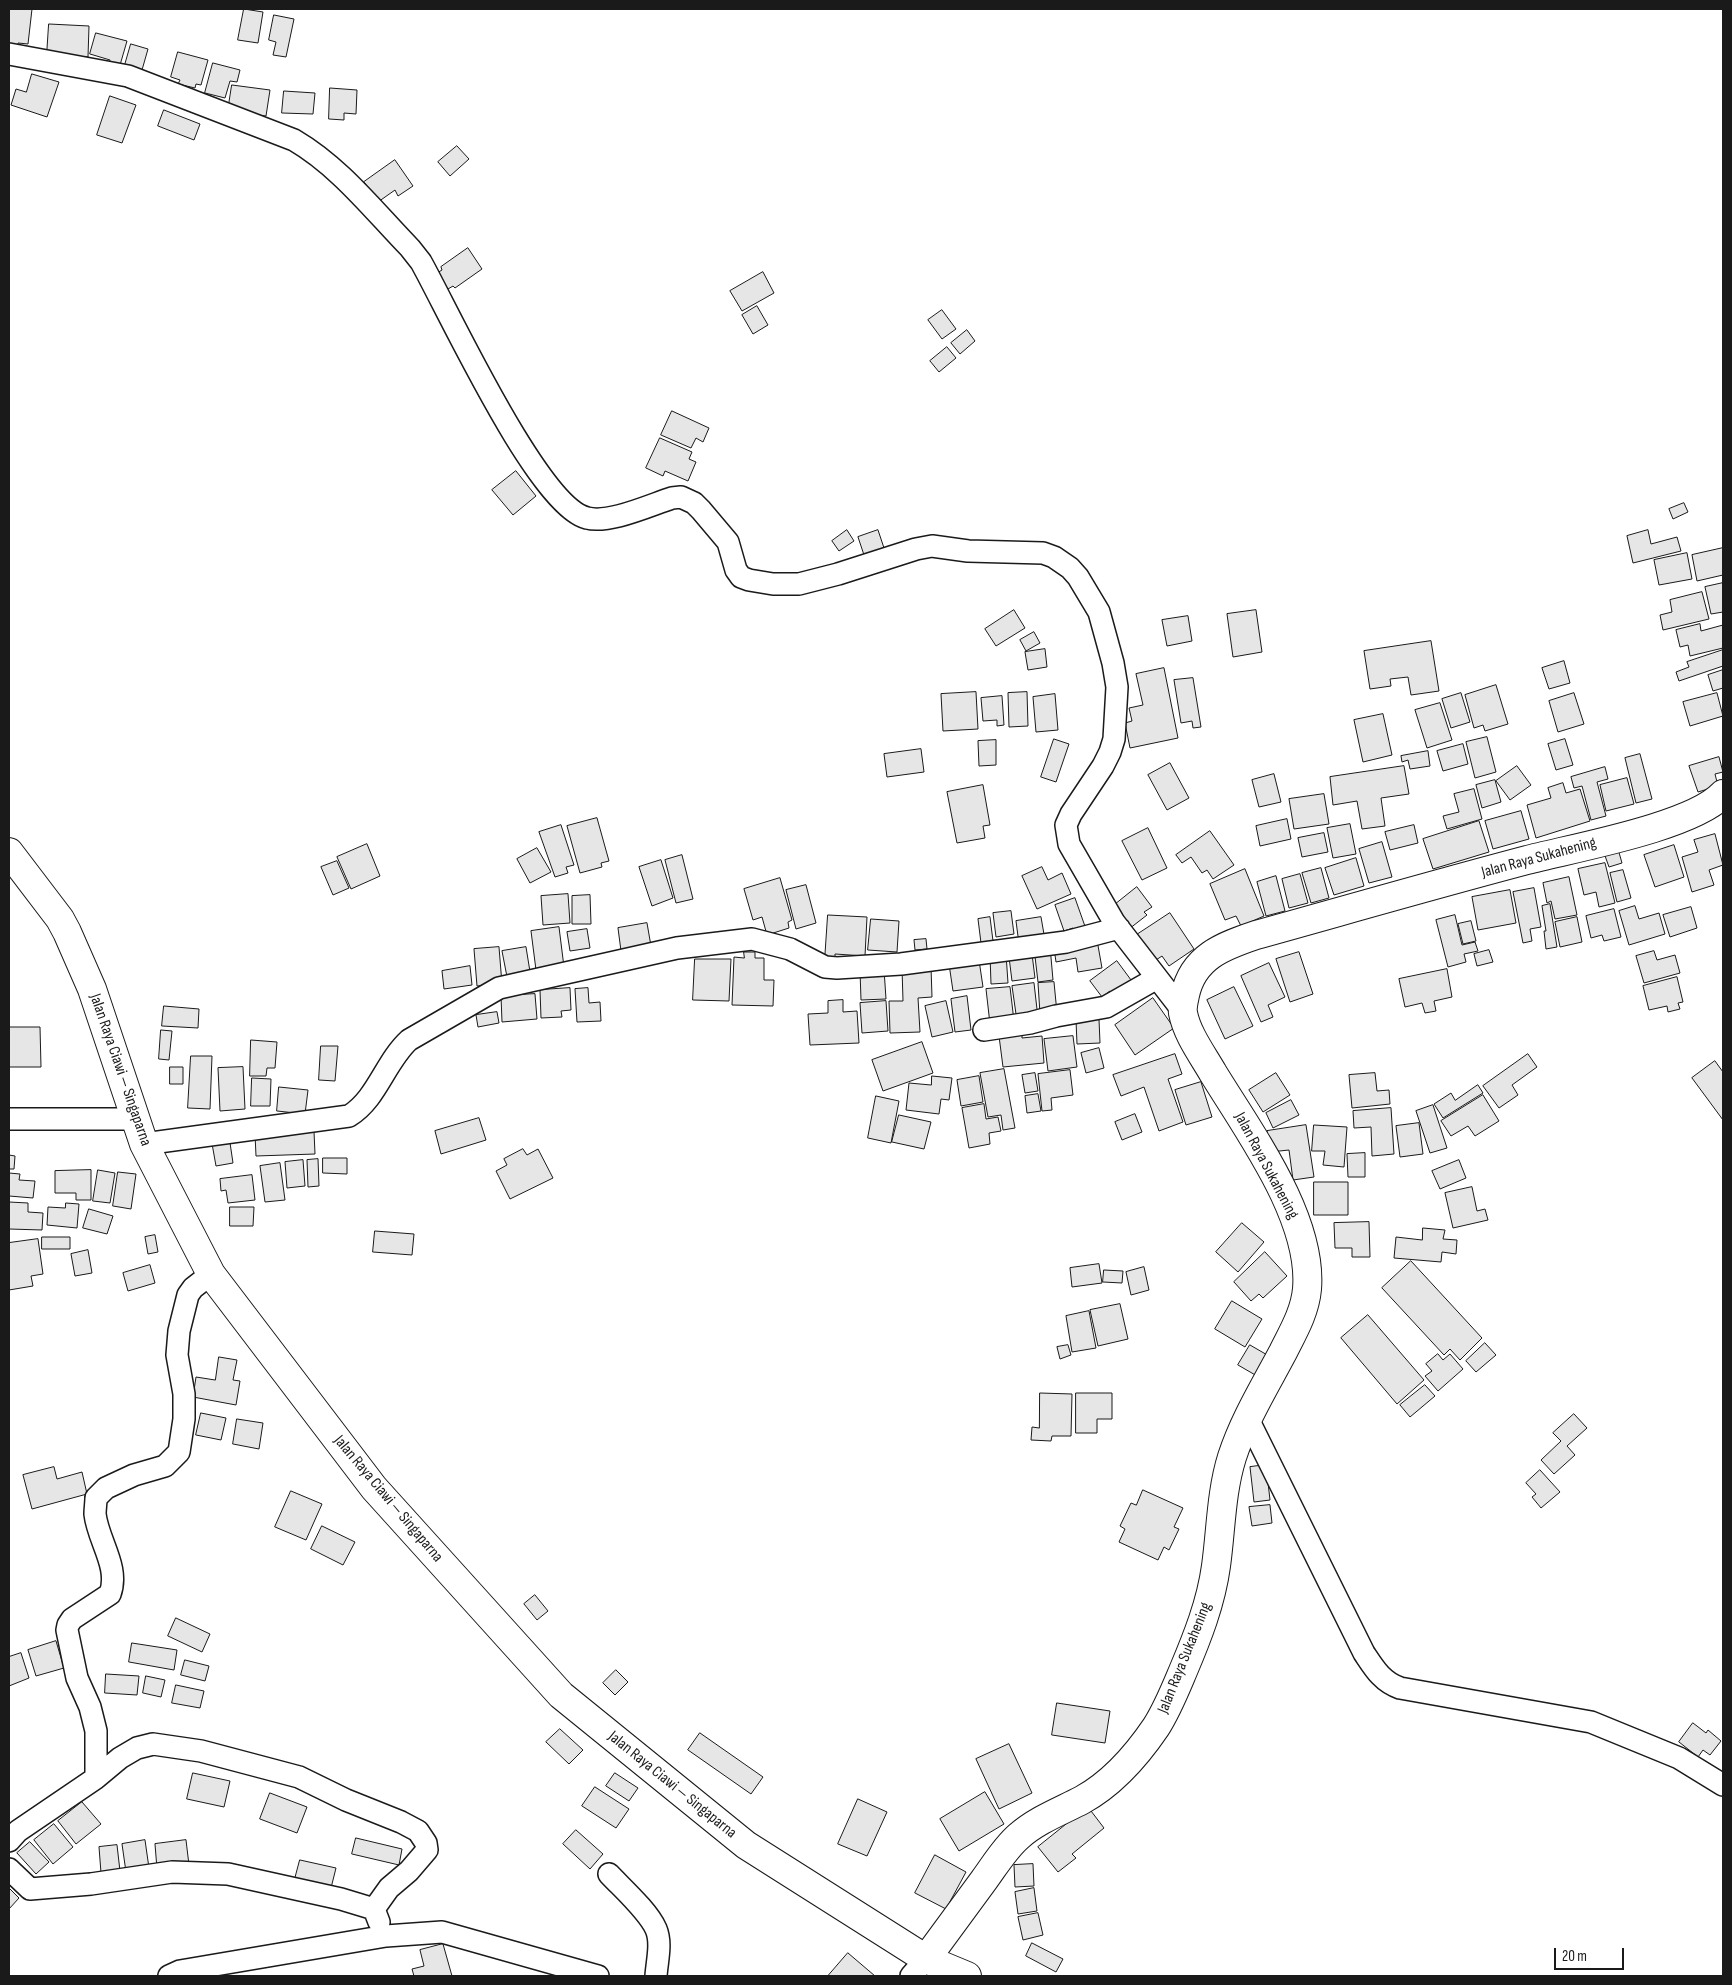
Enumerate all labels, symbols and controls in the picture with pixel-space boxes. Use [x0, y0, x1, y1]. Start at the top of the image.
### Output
street label: Jalan Raya Sukahening [1480, 833, 1598, 883]
street label: Jalan Raya Ciawi — Singaparna [85, 991, 155, 1149]
street label: Jalan Raya Sukahening [1230, 1109, 1302, 1223]
street label: Jalan Raya Ciawi — Singaparna [329, 1432, 447, 1566]
street label: Jalan Raya Sukahening [1154, 1600, 1216, 1716]
street label: Jalan Raya Ciawi — Singaparna [604, 1727, 740, 1843]
scale bar [1557, 1938, 1627, 1970]
text: 20 m [1562, 1947, 1587, 1966]

